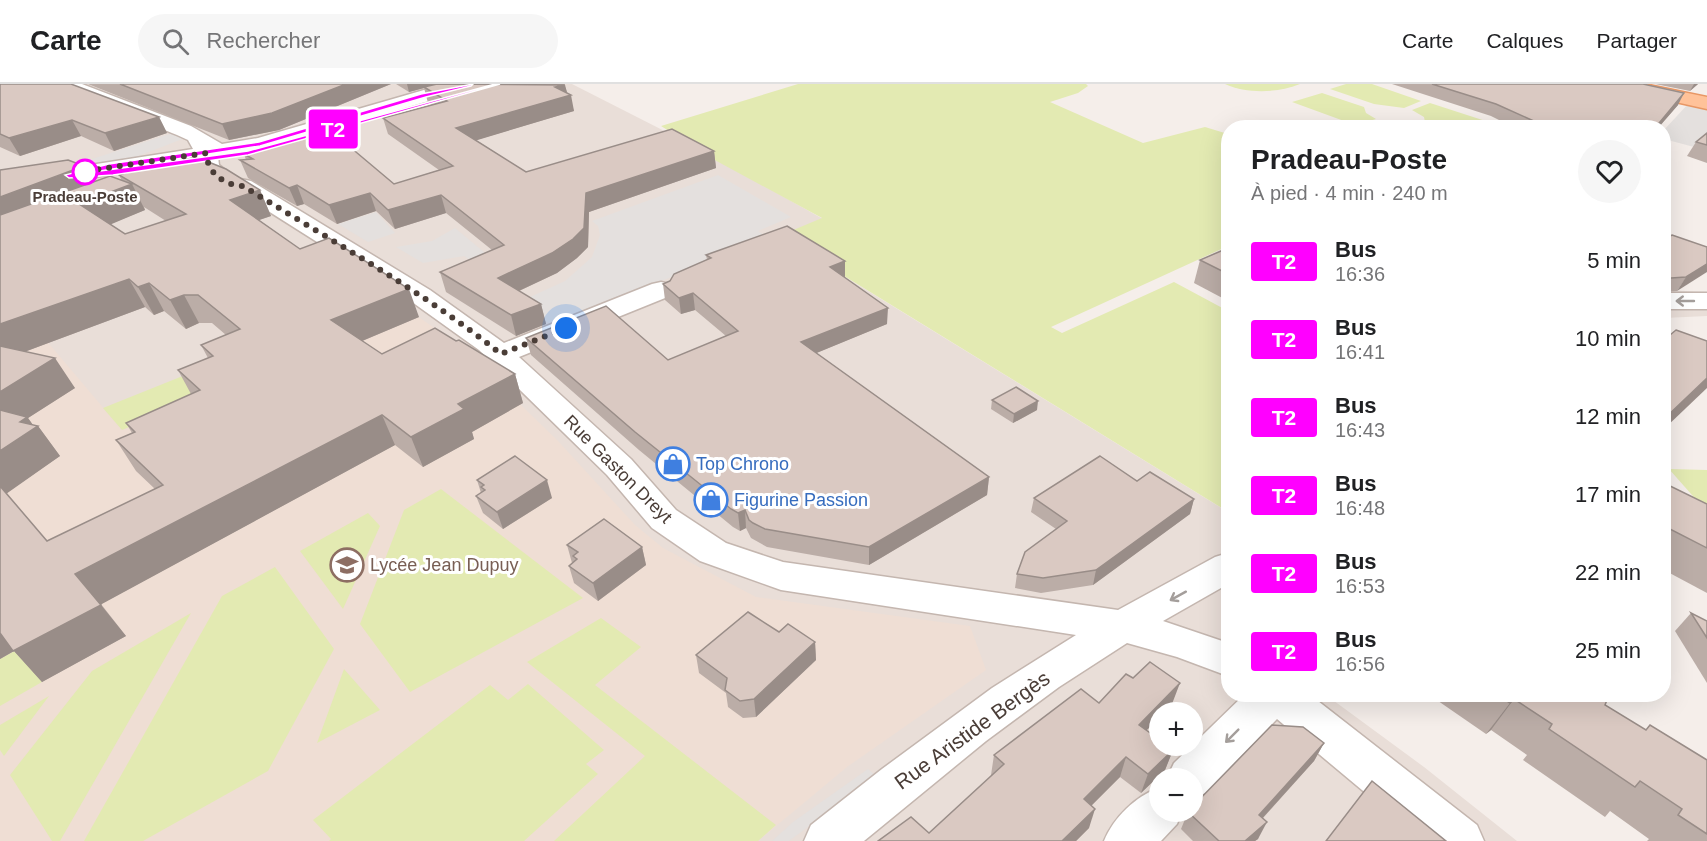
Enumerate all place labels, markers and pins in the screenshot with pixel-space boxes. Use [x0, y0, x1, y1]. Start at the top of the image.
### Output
marker: Pradeau-Poste [72, 159, 98, 185]
place label: Pradeau-Poste [32, 188, 138, 205]
shop icon: Top Chrono [655, 446, 691, 482]
place label: Top Chrono [696, 454, 789, 474]
shop icon: Figurine Passion [693, 482, 729, 518]
place label: Figurine Passion [734, 490, 868, 510]
school or university icon: Lycée Jean Dupuy [329, 547, 365, 583]
place label: Lycée Jean Dupuy [370, 555, 518, 575]

